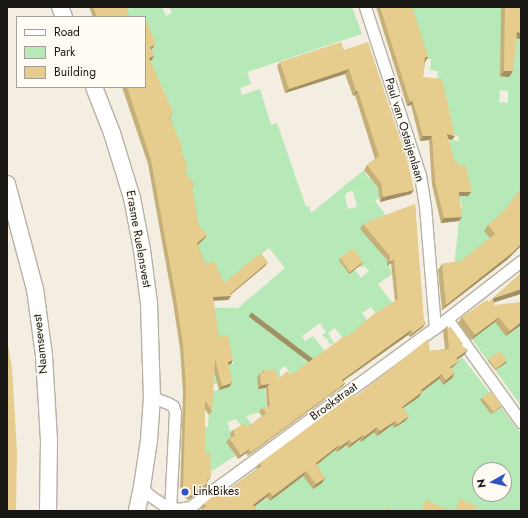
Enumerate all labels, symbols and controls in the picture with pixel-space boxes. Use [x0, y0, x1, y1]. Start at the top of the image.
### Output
legend [16, 16, 146, 88]
text: Road [54, 23, 80, 41]
text: Park [54, 43, 75, 61]
text: Building [54, 63, 96, 81]
street label: Paul van Ostaijenlaan [381, 76, 427, 184]
street label: Erasme Ruelensvest [122, 189, 154, 289]
street label: Naamsevest [31, 313, 51, 375]
street label: Broekstraat [308, 380, 360, 424]
north arrow [472, 462, 512, 502]
text: N [473, 478, 490, 489]
place label: LinkBikes [193, 485, 239, 499]
marker: LinkBikes [180, 487, 190, 497]

